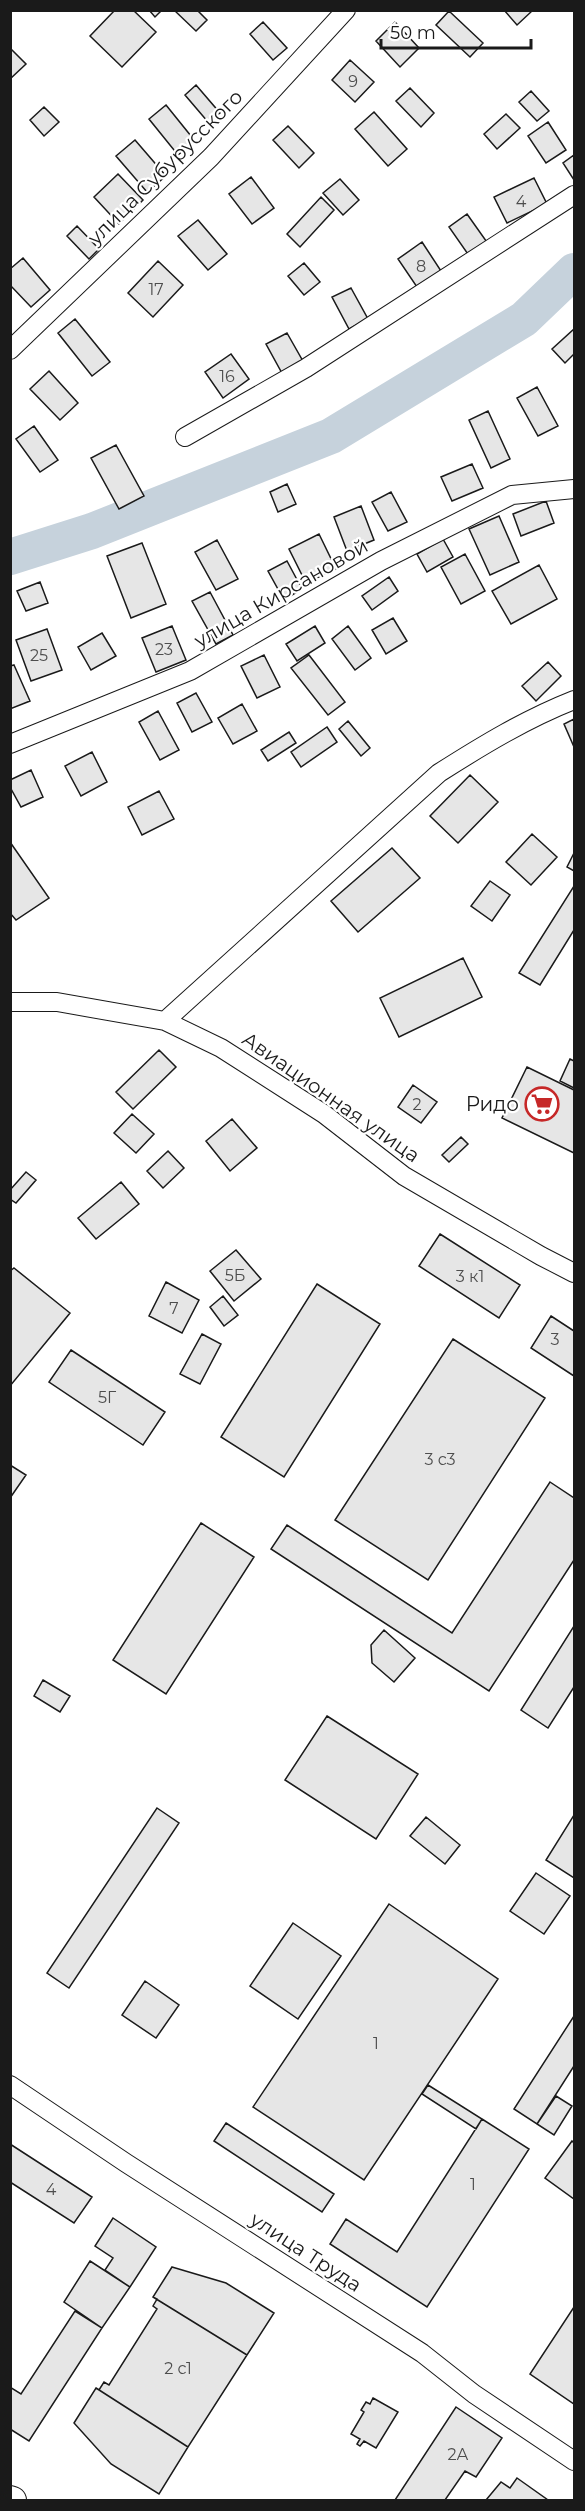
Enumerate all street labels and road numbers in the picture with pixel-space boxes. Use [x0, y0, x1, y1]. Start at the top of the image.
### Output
street label: улица Субурусского [82, 84, 248, 250]
street label: улица Кирсановой [189, 533, 372, 653]
street label: Авиационная улица [238, 1027, 424, 1167]
street label: улица Труда [245, 2207, 366, 2297]

